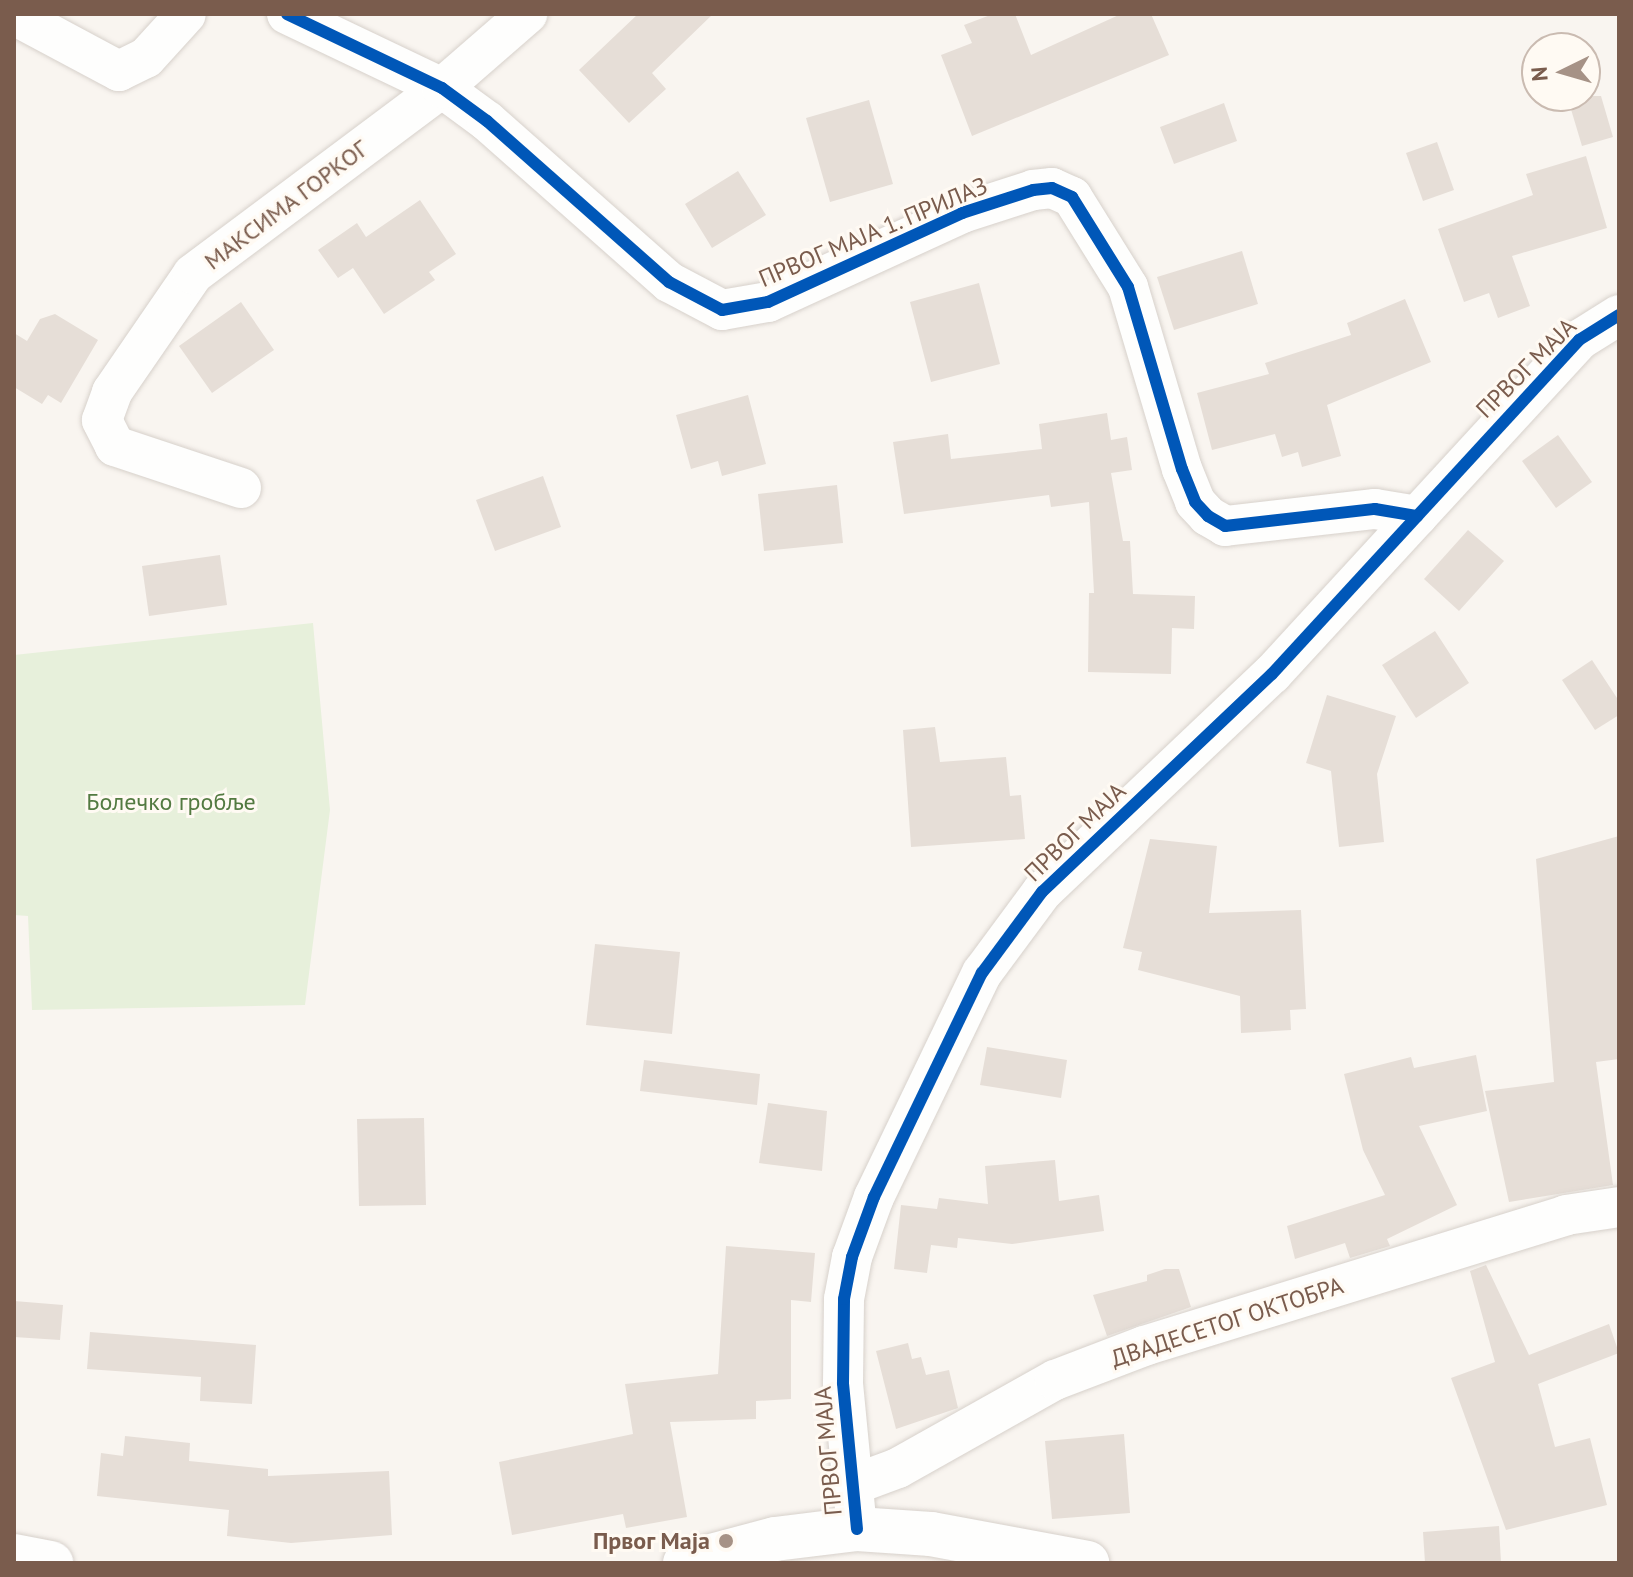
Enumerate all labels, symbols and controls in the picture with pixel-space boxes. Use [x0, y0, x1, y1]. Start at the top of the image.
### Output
north arrow [1521, 32, 1601, 112]
text: N [1525, 65, 1554, 82]
street label: МАКСИМА ГОРКОГ [198, 134, 374, 276]
street label: ПРВОГ МАЈА 1. ПРИЛАЗ [753, 170, 993, 294]
street label: ПРВОГ МАЈА [1470, 312, 1582, 424]
street label: ПРВОГ МАЈА [1018, 776, 1132, 888]
park label: Болечко гробље [86, 788, 256, 816]
street label: ДВАДЕСЕТОГ ОКТОБРА [1107, 1271, 1347, 1373]
street label: ПРВОГ МАЈА [808, 1385, 848, 1517]
place label: Првог Маја [592, 1527, 710, 1555]
marker: Првог Маја [717, 1532, 735, 1550]

